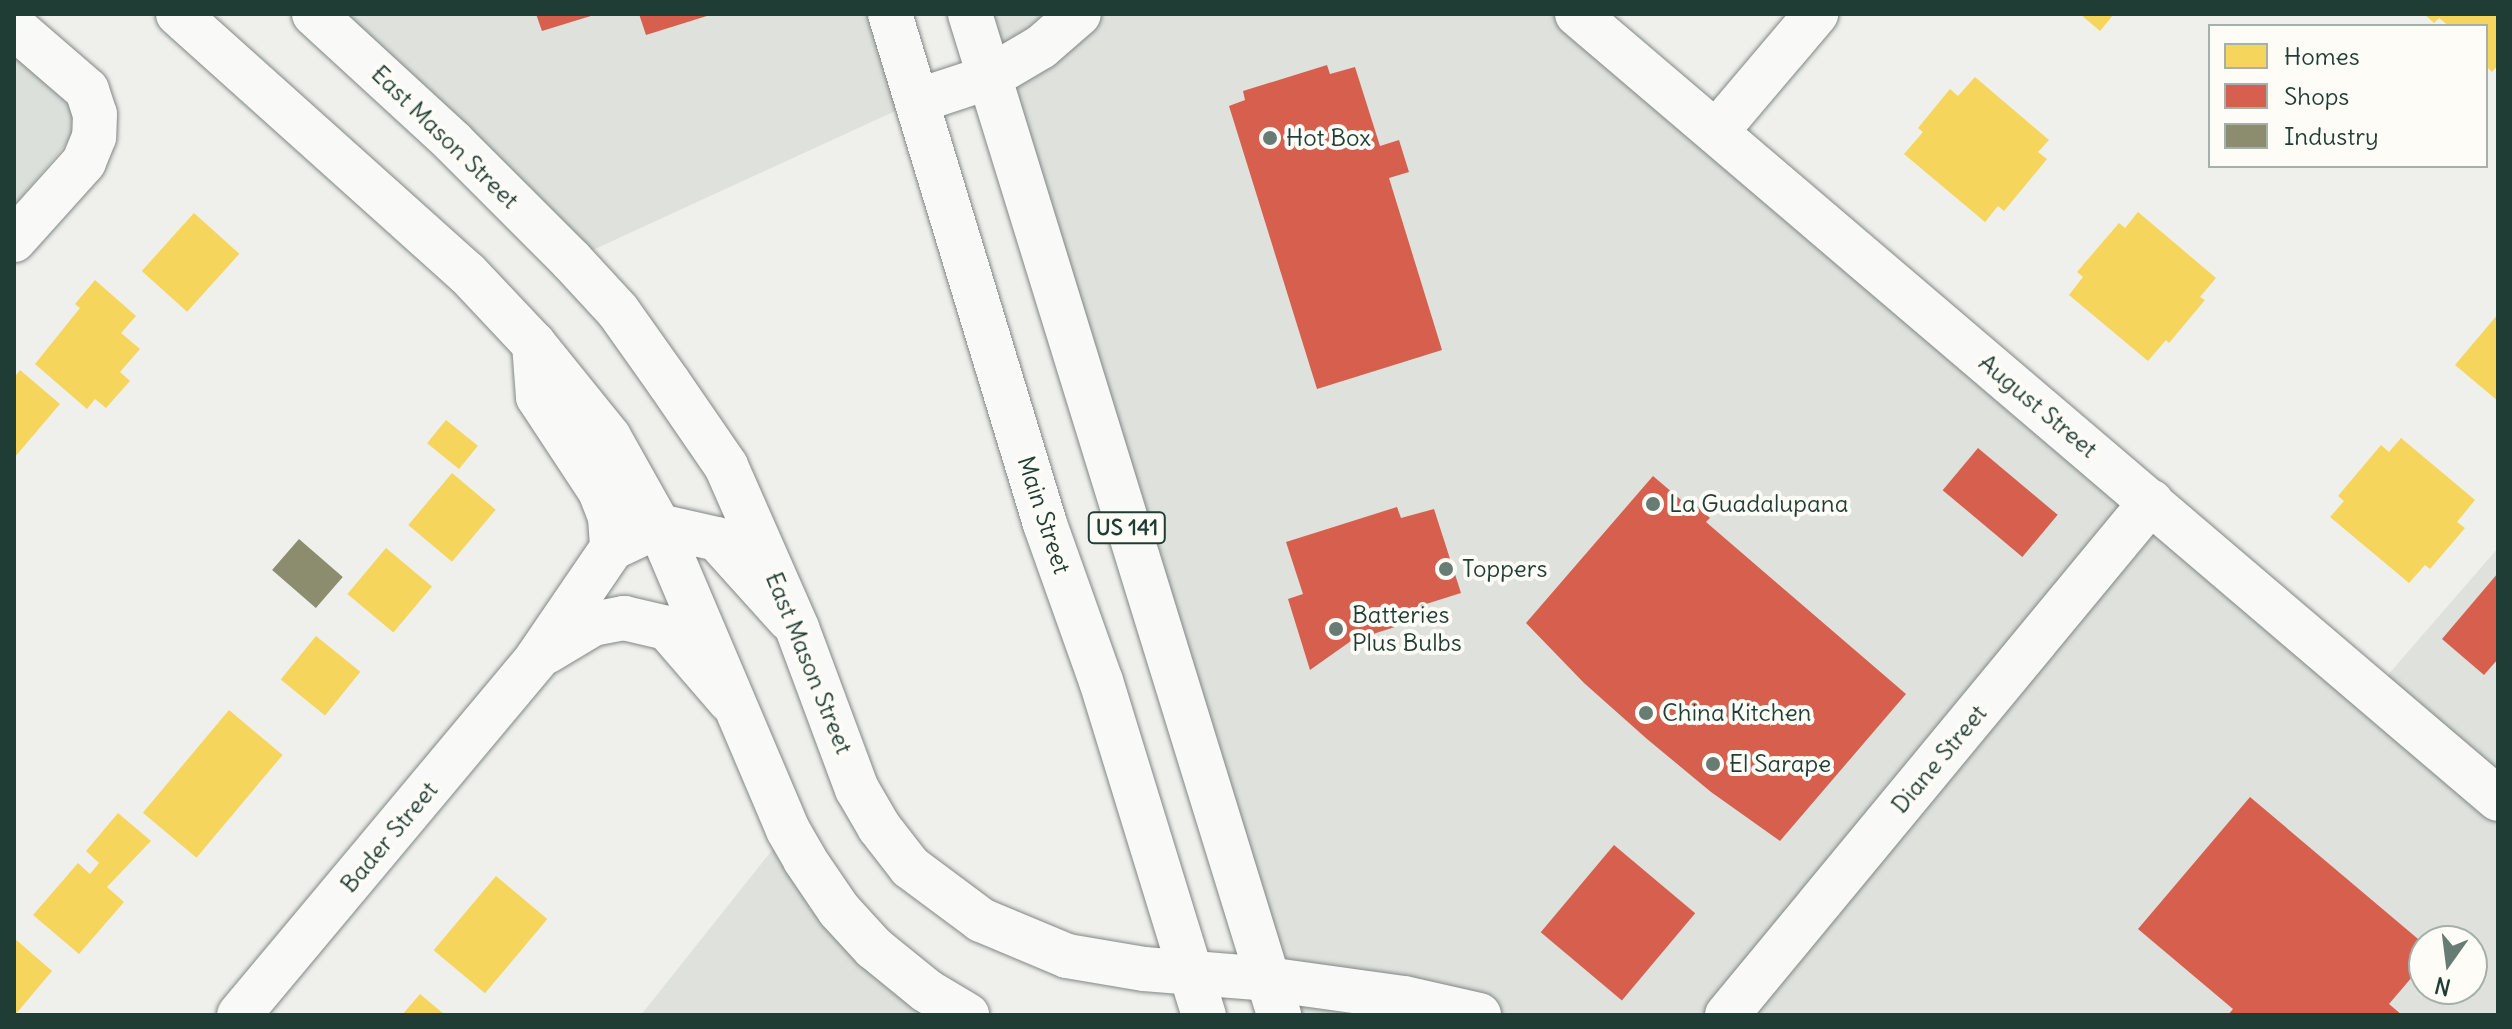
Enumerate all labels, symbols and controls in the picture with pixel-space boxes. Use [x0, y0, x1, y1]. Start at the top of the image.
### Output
legend [2208, 24, 2488, 168]
text: Homes [2284, 41, 2360, 71]
street label: East Mason Street [365, 60, 525, 214]
text: Shops [2284, 81, 2349, 111]
text: Industry [2284, 121, 2379, 151]
place label: Hot Box [1286, 124, 1371, 152]
marker: Hot Box [1261, 129, 1279, 147]
street label: August Street [1973, 348, 2103, 464]
street label: Main Street [1011, 453, 1077, 577]
place label: La Guadalupana [1669, 490, 1848, 518]
marker: La Guadalupana [1644, 495, 1662, 513]
road number: US 141 [1087, 510, 1167, 546]
place label: Toppers [1462, 555, 1547, 583]
marker: Toppers [1437, 560, 1455, 578]
street label: East Mason Street [759, 568, 859, 758]
place label: Batteries Plus Bulbs [1352, 601, 1462, 657]
marker: Batteries Plus Bulbs [1327, 620, 1345, 638]
place label: China Kitchen [1662, 699, 1812, 727]
street label: Diane Street [1885, 699, 1993, 819]
marker: China Kitchen [1637, 704, 1655, 722]
place label: El Sarape [1729, 750, 1831, 778]
marker: El Sarape [1704, 755, 1722, 773]
street label: Bader Street [334, 776, 444, 898]
north arrow [2408, 925, 2488, 1005]
text: N [2432, 971, 2453, 1002]

